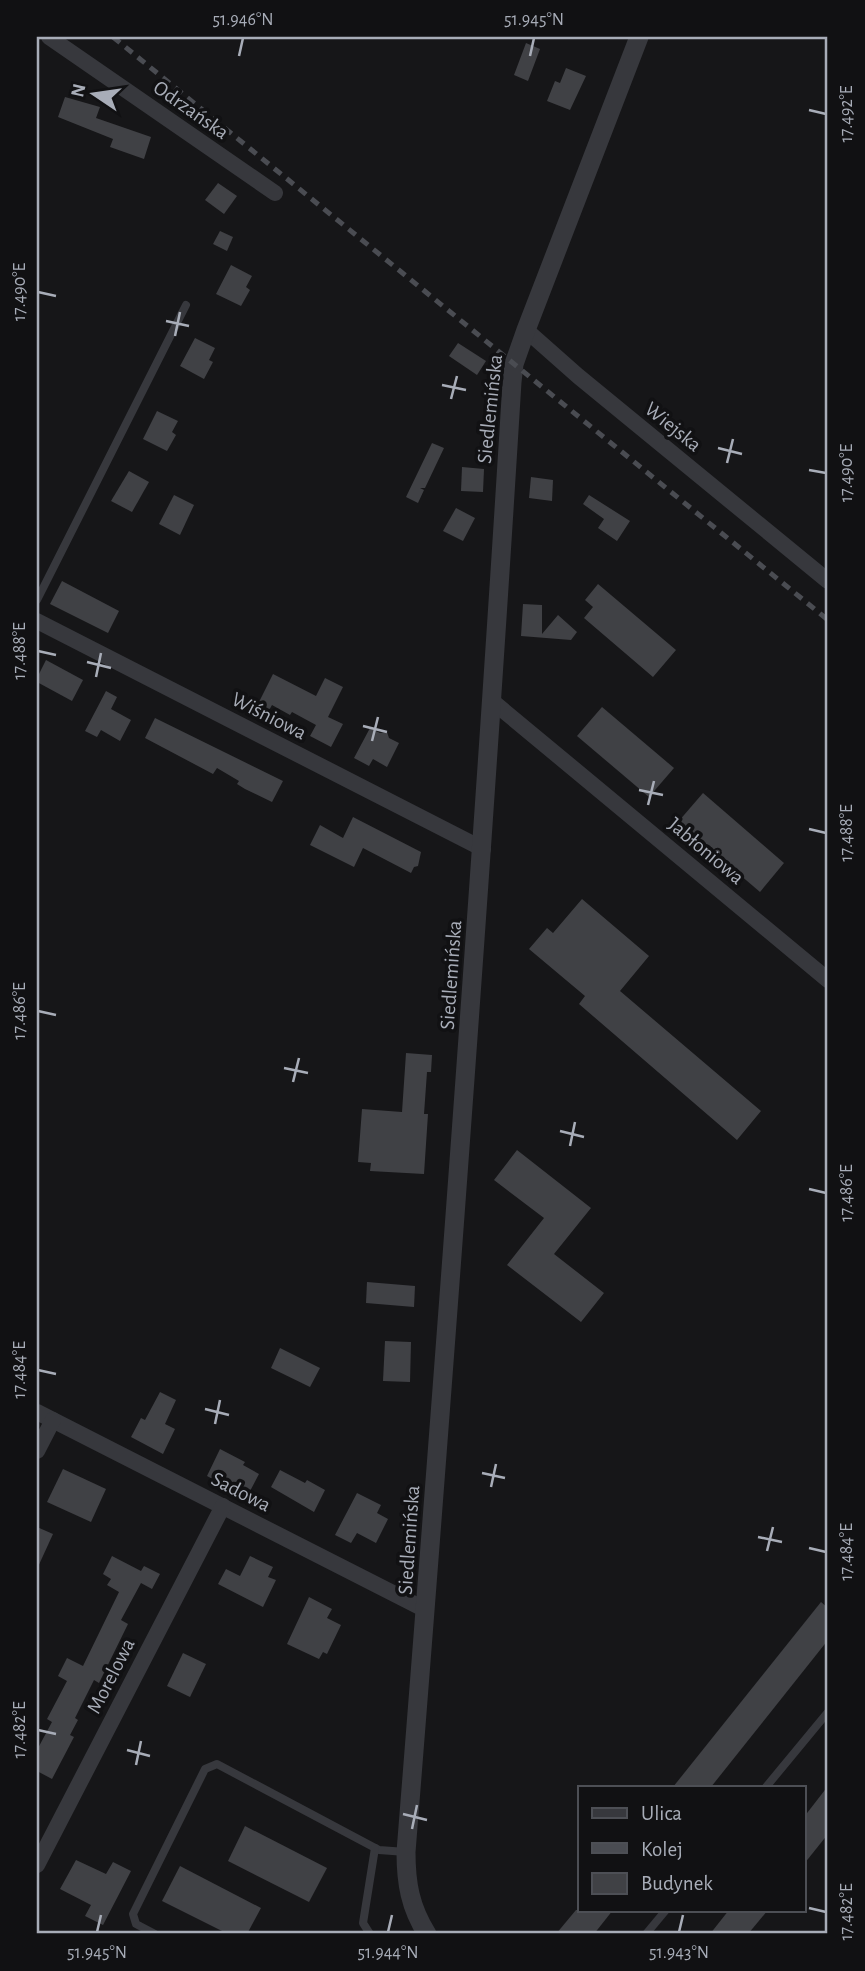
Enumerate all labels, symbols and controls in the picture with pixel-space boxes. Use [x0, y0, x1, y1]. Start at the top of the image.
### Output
text: 51.946°N [213, 11, 273, 29]
text: 51.945°N [504, 11, 564, 29]
north arrow [60, 60, 130, 130]
street label: Odrzańska [150, 77, 233, 144]
text: N [68, 82, 90, 99]
text: 17.492°E [838, 85, 856, 143]
text: 17.490°E [11, 262, 29, 321]
street label: Siedlemińska [474, 353, 506, 465]
street label: Wiejska [641, 398, 705, 456]
text: 17.490°E [838, 443, 856, 502]
text: 17.488°E [11, 622, 29, 680]
street label: Wiśniowa [228, 688, 310, 744]
text: 17.488°E [838, 804, 856, 862]
street label: Jabłoniowa [664, 814, 748, 889]
street label: Siedlemińska [437, 919, 465, 1030]
text: 17.486°E [11, 982, 29, 1040]
text: 17.486°E [838, 1164, 856, 1222]
text: 17.484°E [11, 1341, 29, 1399]
street label: Sadowa [208, 1468, 274, 1516]
street label: Siedlemińska [395, 1484, 423, 1595]
text: 17.484°E [838, 1523, 856, 1581]
street label: Morelowa [83, 1635, 139, 1717]
text: 17.482°E [11, 1701, 29, 1759]
legend [578, 1786, 806, 1912]
text: Ulica [641, 1803, 682, 1824]
text: Kolej [641, 1839, 683, 1860]
text: Budynek [641, 1873, 713, 1894]
text: 17.482°E [838, 1883, 856, 1941]
text: 51.945°N [67, 1944, 127, 1962]
text: 51.944°N [357, 1944, 419, 1962]
text: 51.943°N [649, 1944, 709, 1962]

